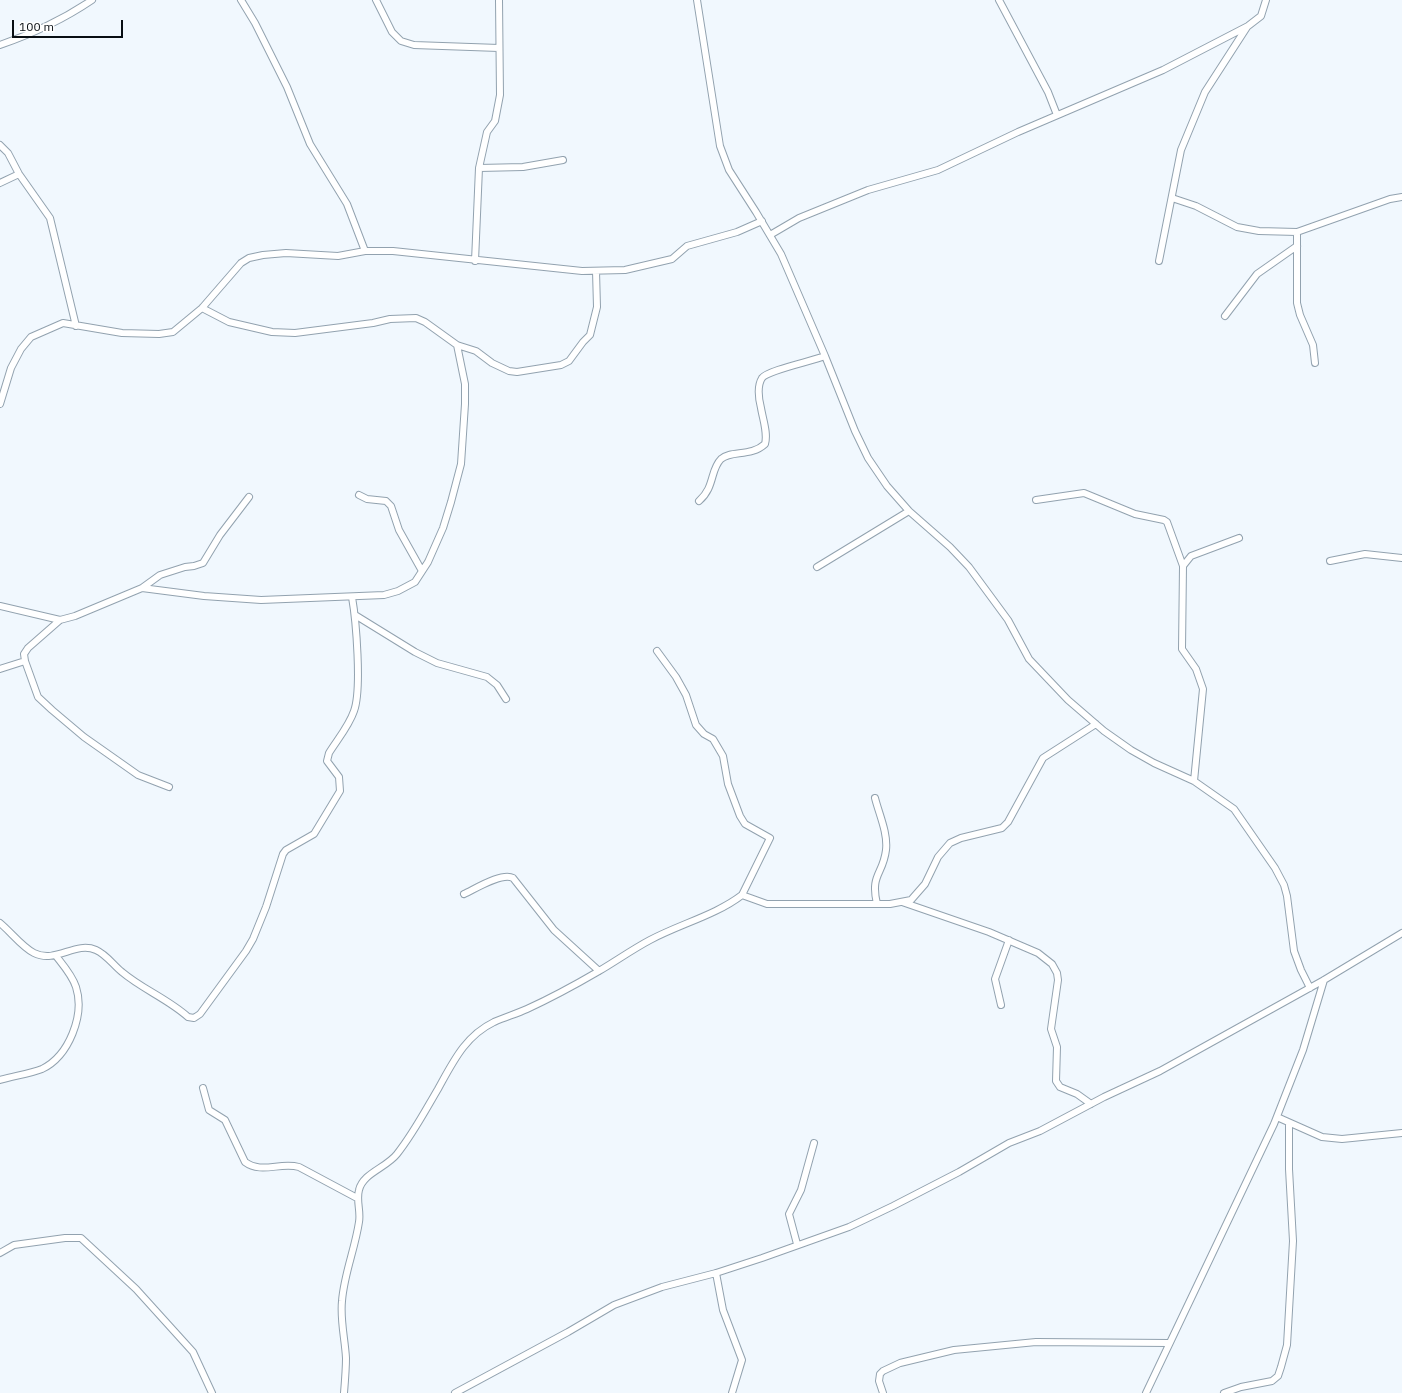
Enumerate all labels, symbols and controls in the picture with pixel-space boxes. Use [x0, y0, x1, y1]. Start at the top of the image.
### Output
scale bar [14, 12, 125, 38]
text: 100 m [19, 19, 54, 34]

